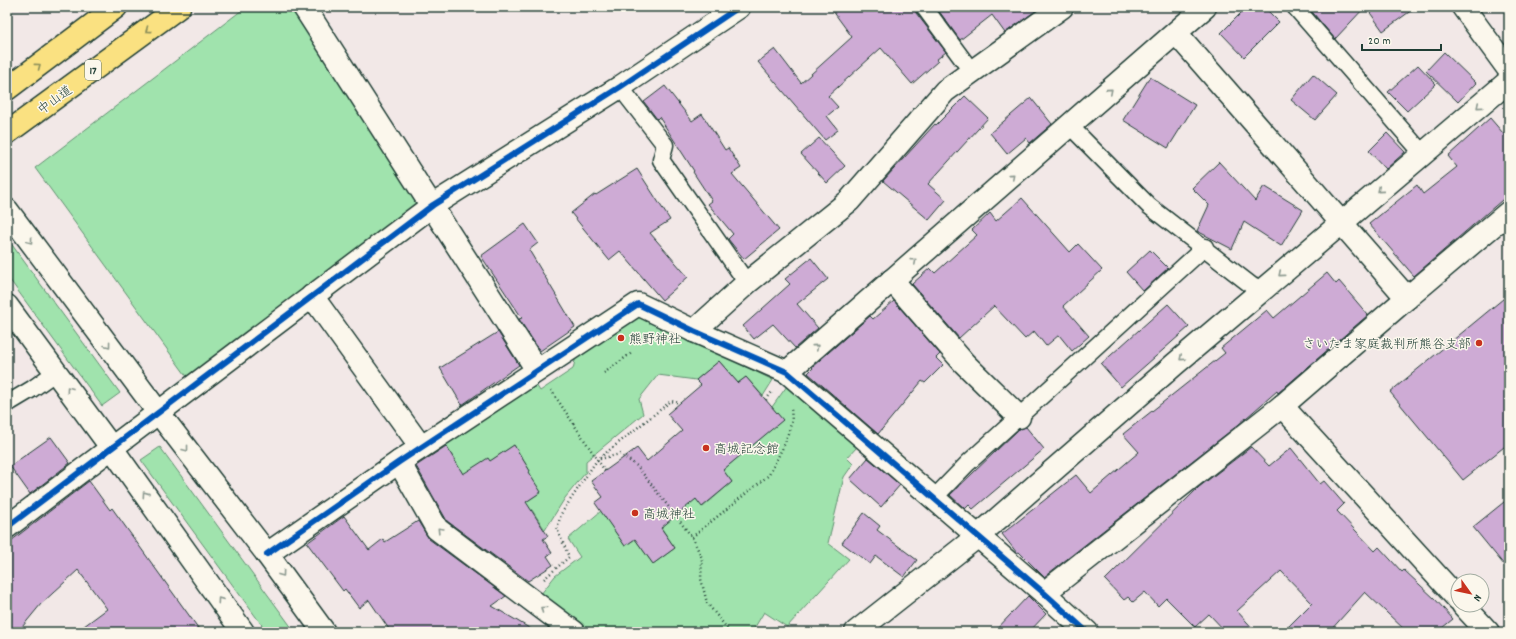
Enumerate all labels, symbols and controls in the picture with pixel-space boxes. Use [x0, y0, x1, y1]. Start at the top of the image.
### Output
one-way arrow [145, 25, 152, 32]
scale bar [1362, 26, 1441, 52]
text: 20 m [1368, 33, 1391, 50]
road number: 17 [85, 60, 101, 80]
one-way arrow [34, 63, 41, 70]
street label: 中山道 [34, 82, 77, 120]
one-way arrow [1106, 88, 1113, 95]
one-way arrow [1477, 101, 1484, 108]
one-way arrow [1008, 173, 1015, 180]
one-way arrow [1378, 186, 1385, 193]
one-way arrow [25, 237, 33, 244]
one-way arrow [909, 258, 917, 265]
one-way arrow [1279, 270, 1286, 277]
place label: 熊野神社 [629, 331, 681, 350]
marker: 熊野神社 [616, 333, 626, 343]
place label: さいたま家庭裁判所熊谷支部 [1303, 336, 1471, 355]
marker: さいたま家庭裁判所熊谷支部 [1474, 338, 1484, 348]
one-way arrow [103, 341, 110, 348]
one-way arrow [812, 344, 819, 351]
one-way arrow [1179, 354, 1187, 361]
one-way arrow [66, 386, 73, 393]
place label: 高城記念館 [714, 441, 779, 460]
marker: 高城記念館 [701, 443, 711, 453]
one-way arrow [182, 444, 189, 451]
one-way arrow [143, 492, 150, 499]
place label: 高城神社 [643, 506, 695, 525]
marker: 高城神社 [630, 508, 640, 518]
one-way arrow [437, 527, 444, 535]
one-way arrow [277, 570, 284, 577]
north arrow [1450, 573, 1490, 613]
text: N [1468, 591, 1485, 604]
one-way arrow [218, 598, 225, 605]
one-way arrow [540, 606, 547, 613]

